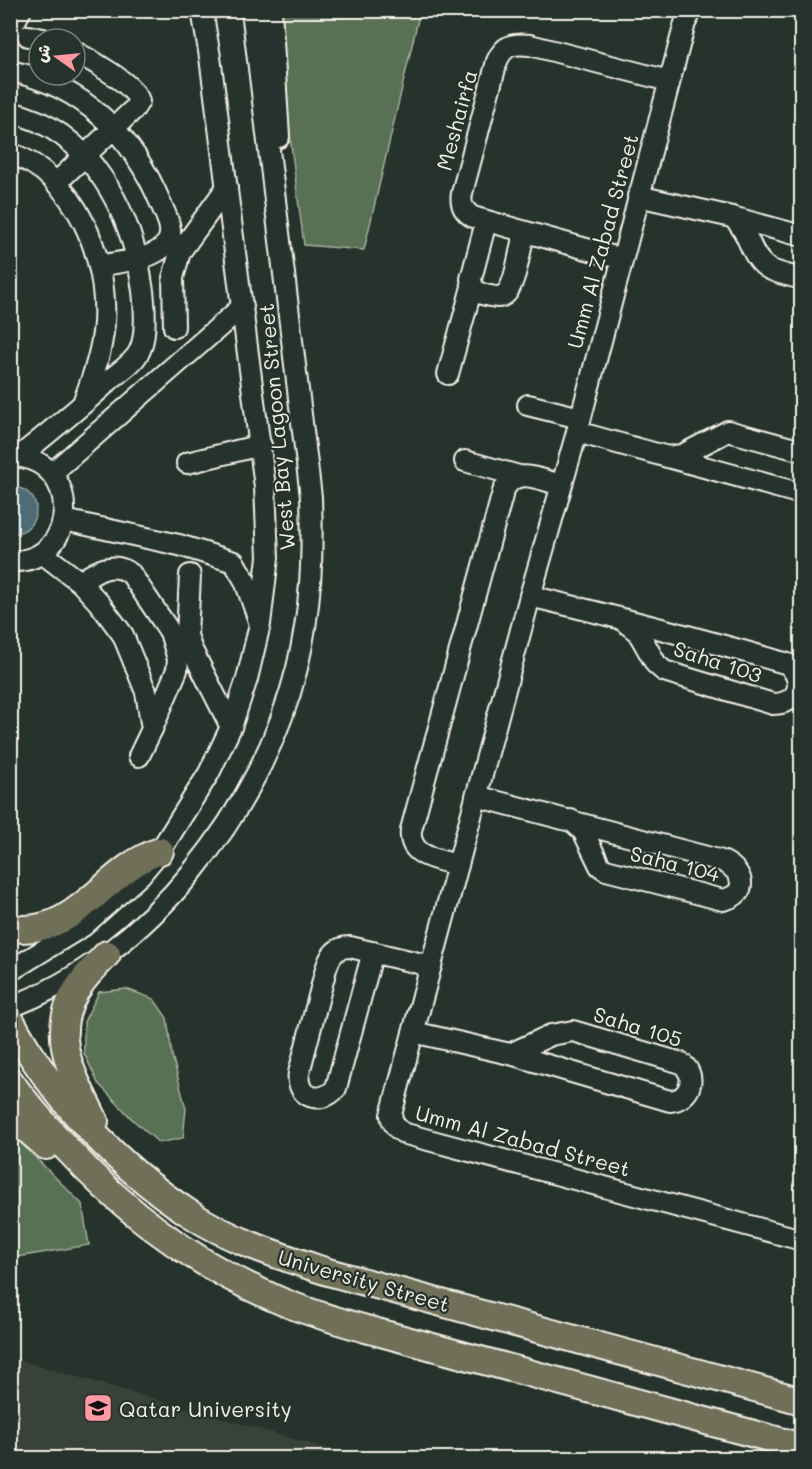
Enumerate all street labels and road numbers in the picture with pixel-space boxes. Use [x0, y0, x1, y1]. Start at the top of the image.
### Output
street label: Meshairfa [430, 67, 482, 173]
street label: Umm Al Zabad Street [560, 131, 644, 351]
street label: West Bay Lagoon Street [252, 302, 300, 552]
street label: Saha 103 [670, 634, 766, 688]
street label: Saha 104 [627, 839, 723, 887]
street label: Saha 105 [590, 1000, 686, 1052]
street label: Umm Al Zabad Street [413, 1098, 633, 1182]
street label: University Street [275, 1243, 453, 1317]

